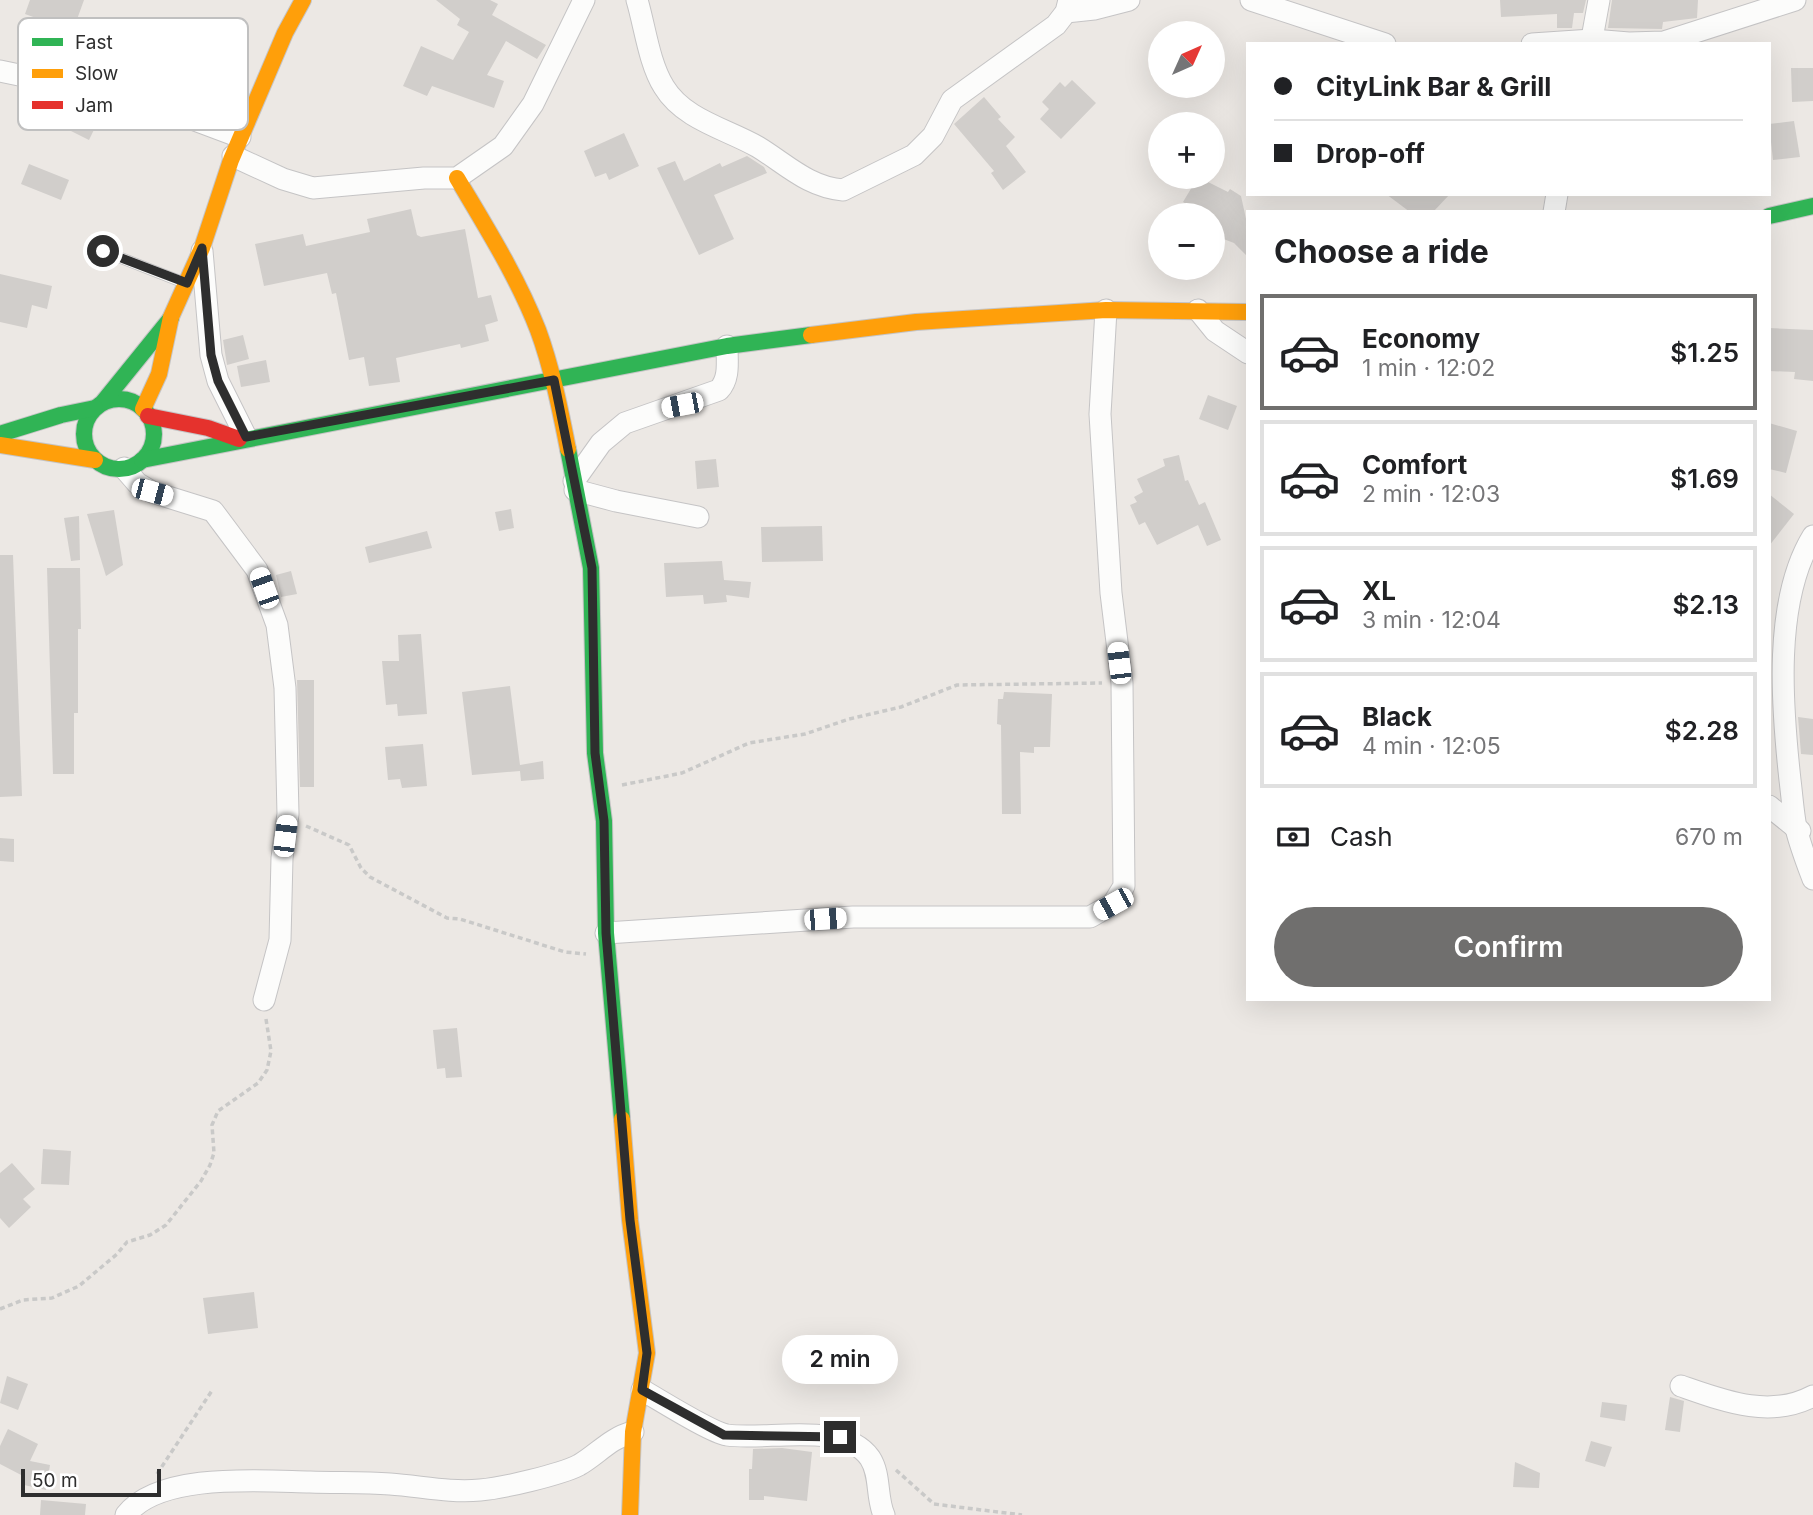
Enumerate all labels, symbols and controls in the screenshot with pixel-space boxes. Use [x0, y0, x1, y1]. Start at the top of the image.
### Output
legend [18, 18, 248, 130]
north arrow [1148, 21, 1225, 98]
map controls [1148, 21, 1225, 280]
text: Fast [75, 31, 113, 54]
text: Slow [75, 62, 118, 85]
text: CityLink Bar & Grill [1316, 71, 1551, 102]
text: Jam [75, 94, 113, 117]
button: + [1148, 112, 1225, 189]
text: Drop-off [1316, 138, 1425, 169]
button: − [1148, 203, 1225, 280]
text: Choose a ride [1274, 232, 1489, 271]
route start [87, 235, 119, 267]
icon: car [1278, 321, 1341, 384]
text: Economy [1362, 323, 1480, 354]
text: $1.25 [1670, 337, 1739, 368]
text: 1 min · 12:02 [1362, 354, 1495, 382]
car [660, 391, 705, 419]
icon: car [1278, 447, 1341, 510]
text: Comfort [1362, 449, 1467, 480]
text: $1.69 [1670, 463, 1739, 494]
car [129, 476, 176, 508]
text: 2 min · 12:03 [1362, 480, 1500, 508]
car [247, 565, 282, 611]
icon: car [1278, 573, 1341, 636]
text: XL [1362, 575, 1396, 606]
text: $2.13 [1672, 589, 1739, 620]
text: 3 min · 12:04 [1362, 606, 1501, 634]
car [1107, 641, 1132, 685]
icon: car [1278, 699, 1341, 762]
text: Black [1362, 701, 1432, 732]
text: $2.28 [1665, 715, 1739, 746]
text: 4 min · 12:05 [1362, 732, 1501, 760]
car [273, 814, 298, 858]
icon: cash [1274, 818, 1312, 856]
text: Cash [1330, 821, 1393, 852]
text: 670 m [1675, 823, 1743, 851]
car [1090, 885, 1137, 923]
car [804, 907, 847, 931]
button: Confirm [1274, 907, 1743, 987]
callout: 2 min [782, 1336, 898, 1384]
text: 2 min [810, 1345, 870, 1373]
route end [824, 1421, 856, 1453]
scale bar [21, 1466, 161, 1498]
text: 50 m [32, 1469, 78, 1492]

